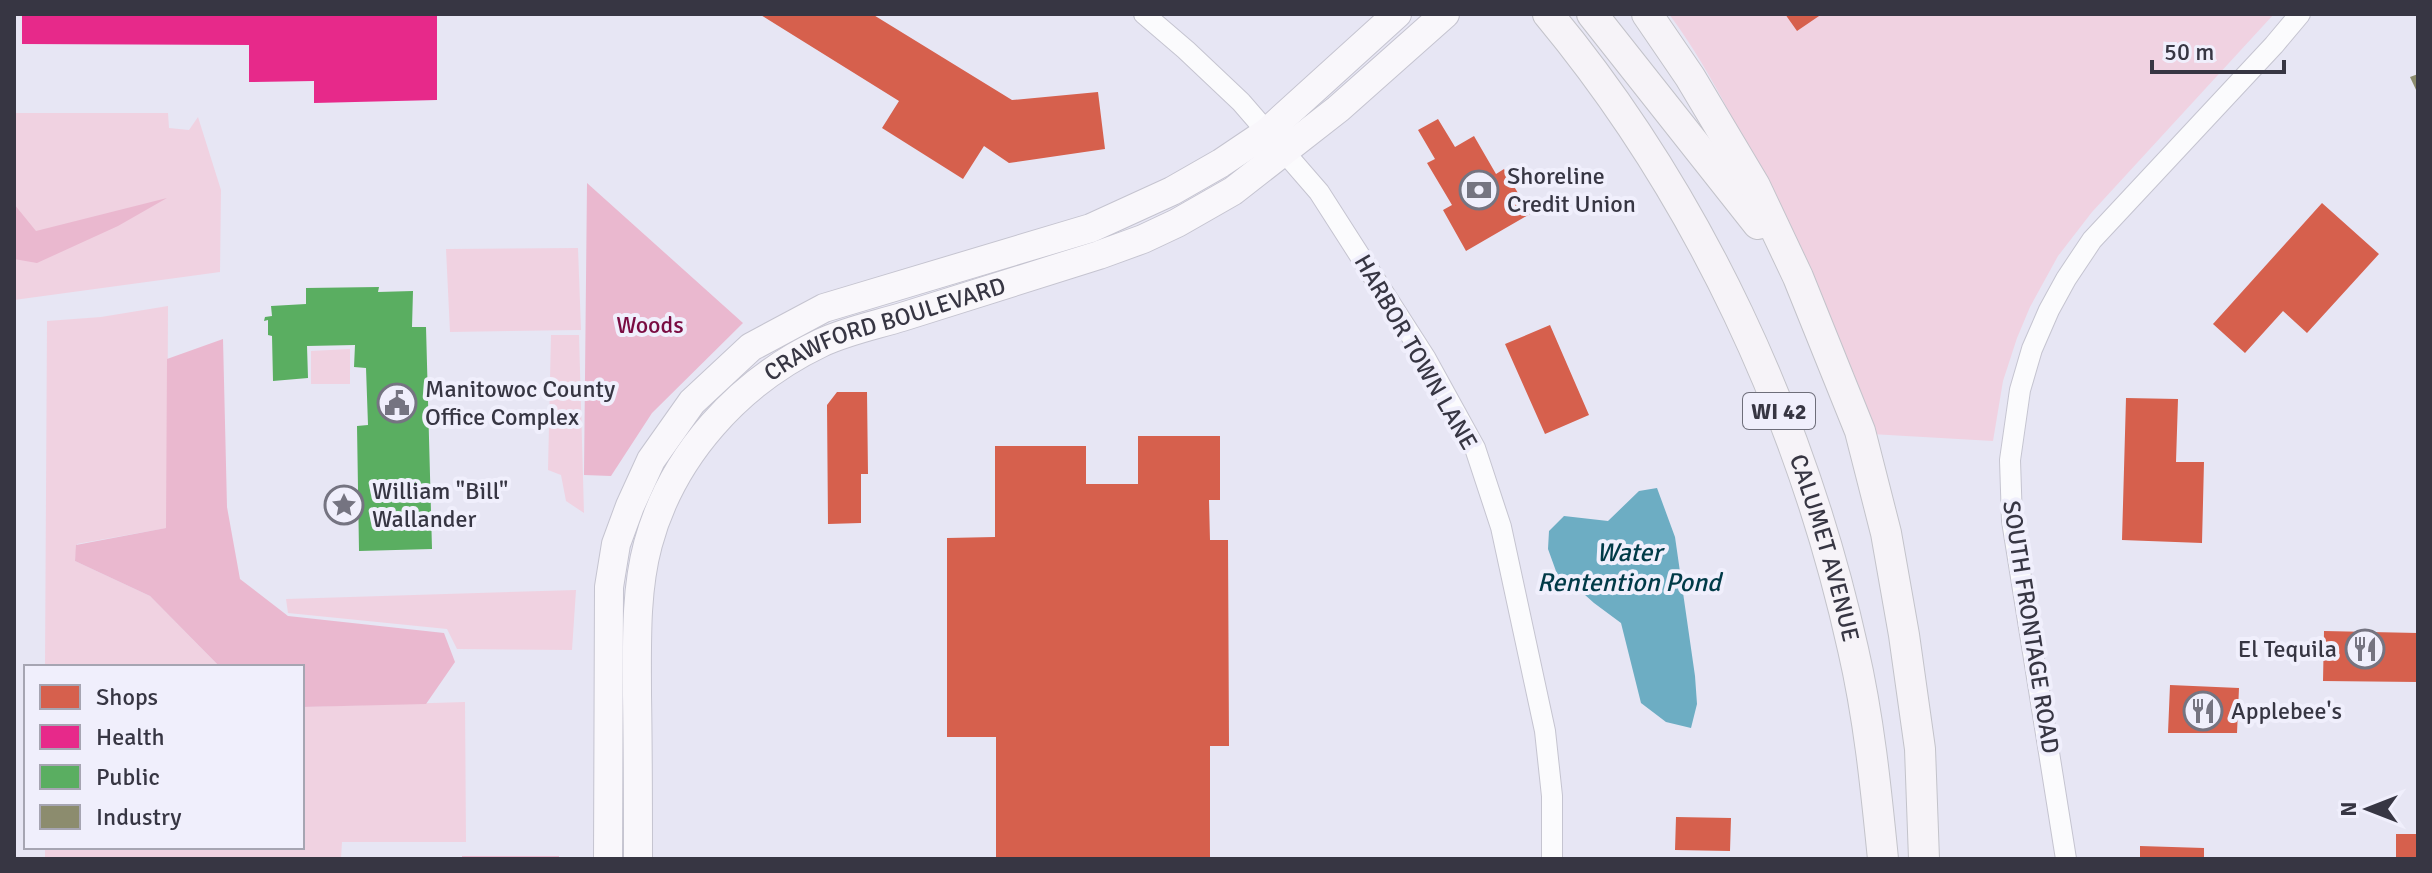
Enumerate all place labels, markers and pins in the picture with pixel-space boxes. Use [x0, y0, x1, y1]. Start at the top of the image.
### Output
place label: Shoreline Credit Union [1507, 161, 1636, 219]
bank icon: Shoreline Credit Union [1458, 169, 1500, 211]
place label: Manitowoc County Office Complex [425, 374, 615, 432]
public building icon: Manitowoc County Office Complex [376, 382, 418, 424]
place label: William "Bill" Wallander [372, 476, 508, 534]
place icon: William "Bill" Wallander [323, 484, 365, 526]
restaurant icon: El Tequila [2344, 628, 2386, 670]
place label: El Tequila [2238, 634, 2337, 664]
restaurant icon: Applebee's [2182, 690, 2224, 732]
place label: Applebee's [2231, 696, 2342, 726]

